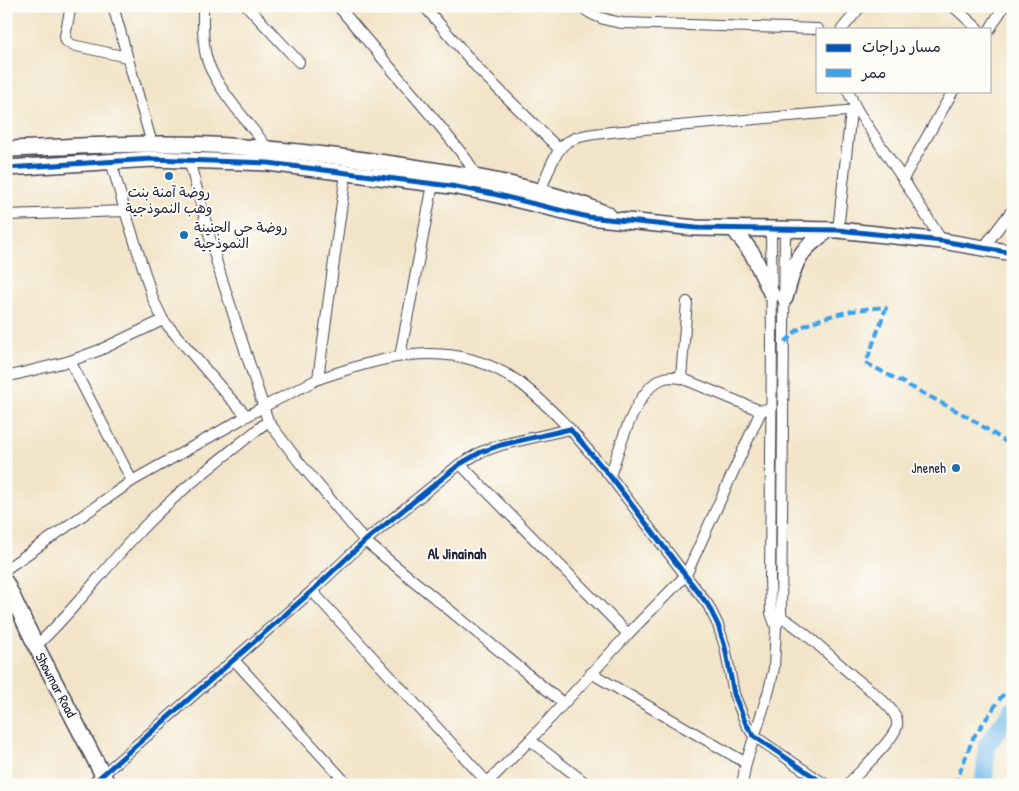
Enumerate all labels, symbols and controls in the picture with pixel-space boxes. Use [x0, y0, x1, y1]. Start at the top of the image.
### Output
legend [816, 28, 992, 92]
text: مسار دراجات [862, 36, 941, 57]
text: ممر [860, 62, 886, 83]
marker: روضة آمنة بنت وهب النموذجية [163, 170, 175, 182]
place label: روضة آمنة بنت وهب النموذجية [126, 182, 212, 217]
place label: روضة حي الجنينة النموذجية [194, 217, 288, 252]
marker: روضة حي الجنينة النموذجية [178, 229, 190, 241]
place label: Jneneh [911, 458, 946, 477]
marker: Jneneh [950, 462, 962, 474]
district label: Al Jinainah [428, 543, 487, 564]
street label: Showmar Road [31, 649, 82, 721]

